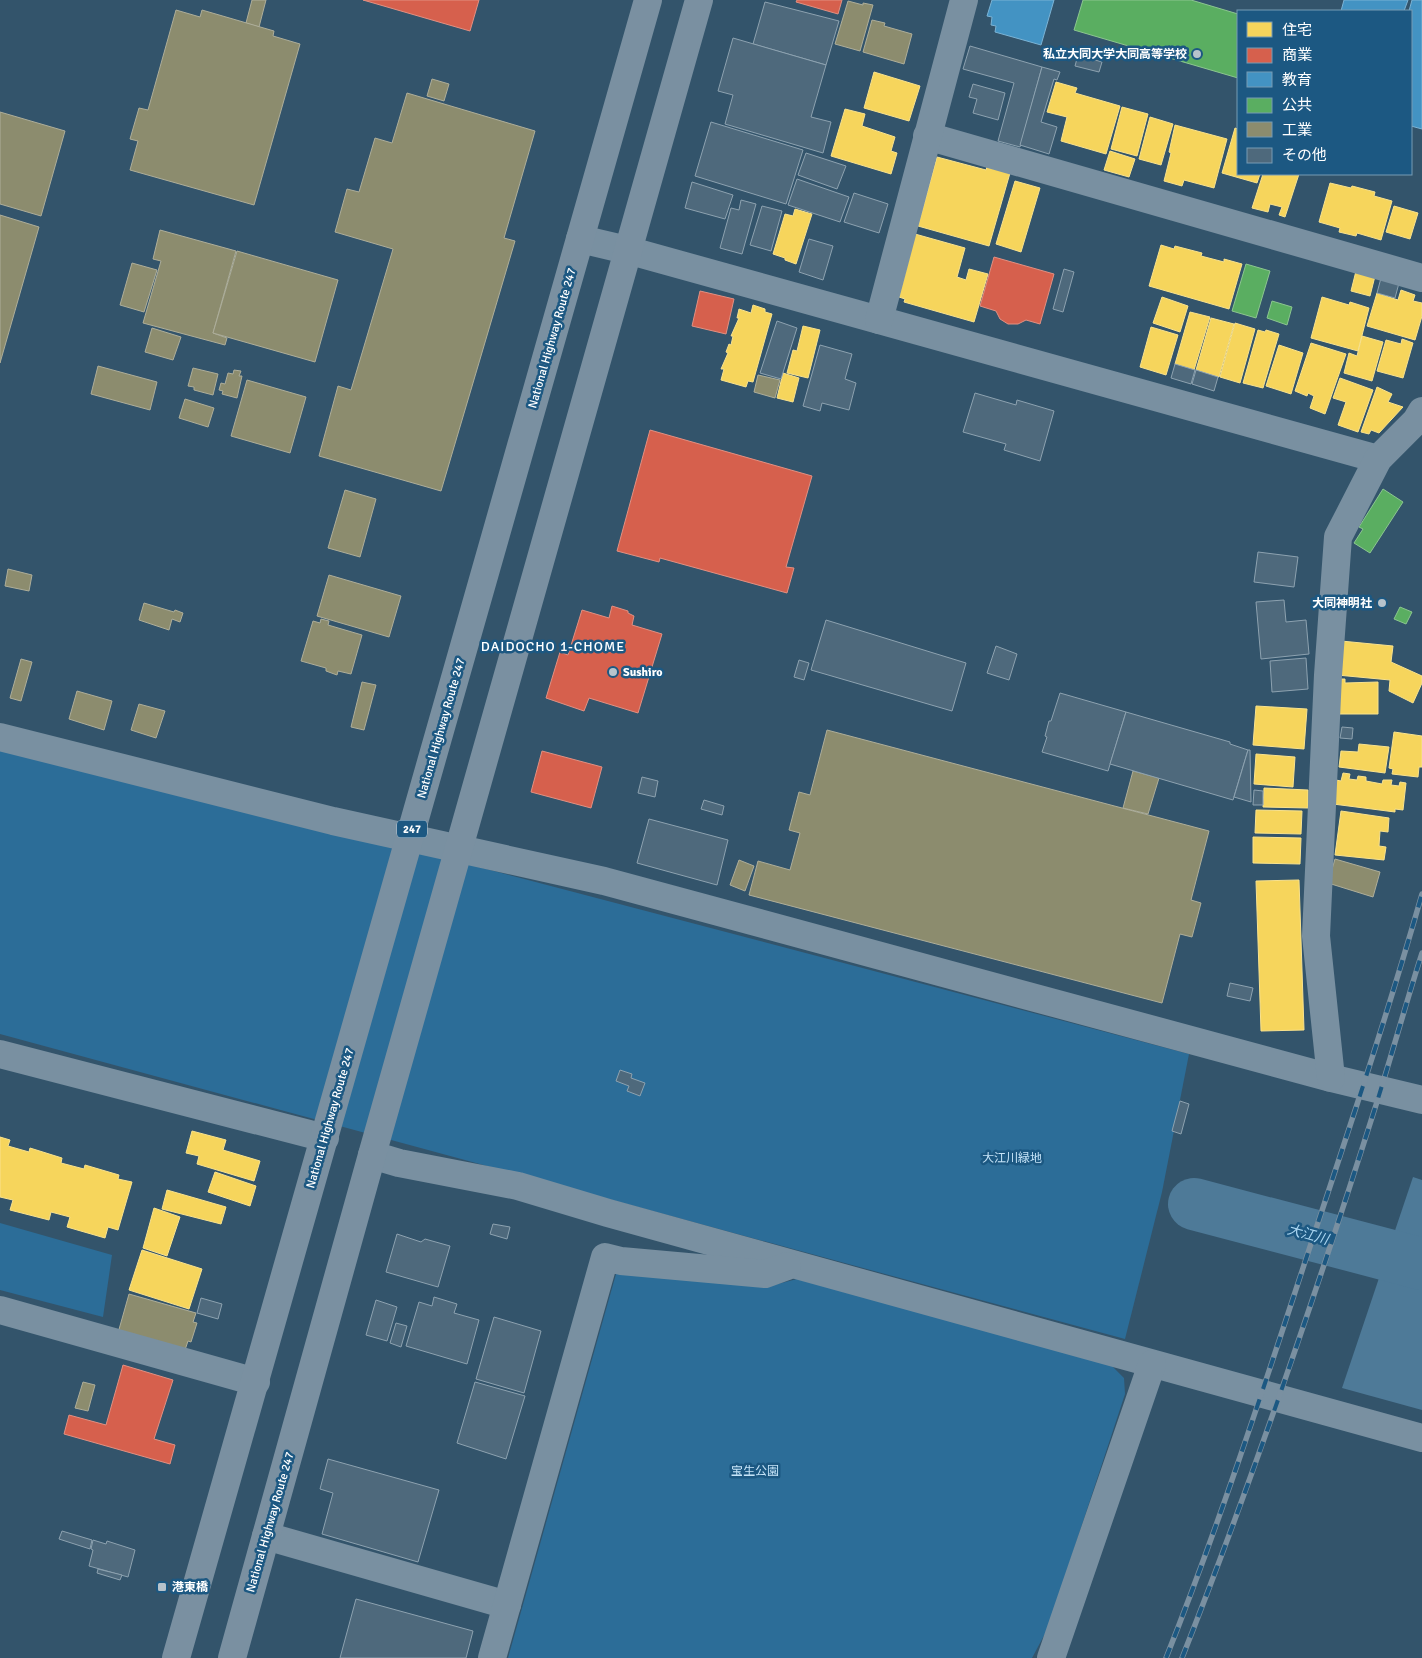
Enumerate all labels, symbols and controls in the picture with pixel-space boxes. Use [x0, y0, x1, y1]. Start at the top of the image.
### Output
legend [1237, 10, 1412, 175]
text: 住宅 [1282, 21, 1312, 39]
text: 商業 [1282, 46, 1312, 64]
place label: 私立大同大学大同高等学校 [1043, 47, 1187, 62]
marker: 私立大同大学大同高等学校 [1191, 48, 1203, 60]
text: 教育 [1282, 71, 1312, 89]
text: 公共 [1282, 96, 1312, 114]
text: 工業 [1282, 121, 1312, 139]
text: その他 [1282, 146, 1327, 164]
street label: National Highway Route 247 [525, 266, 580, 410]
place label: 大同神明社 [1312, 596, 1372, 611]
marker: 大同神明社 [1376, 597, 1388, 609]
district label: DAIDOCHO 1-CHOME [481, 638, 625, 655]
street label: National Highway Route 247 [414, 656, 469, 800]
place label: Sushiro [623, 665, 663, 680]
marker: Sushiro [607, 666, 619, 678]
road number: 247 [397, 821, 427, 838]
street label: National Highway Route 247 [303, 1046, 358, 1190]
park label: 大江川緑地 [982, 1151, 1042, 1166]
water label: 大江川 [1285, 1221, 1332, 1249]
street label: National Highway Route 247 [243, 1450, 298, 1594]
park label: 宝生公園 [731, 1464, 779, 1479]
place label: 港東橋 [172, 1580, 209, 1595]
marker: 港東橋 [156, 1581, 168, 1593]

